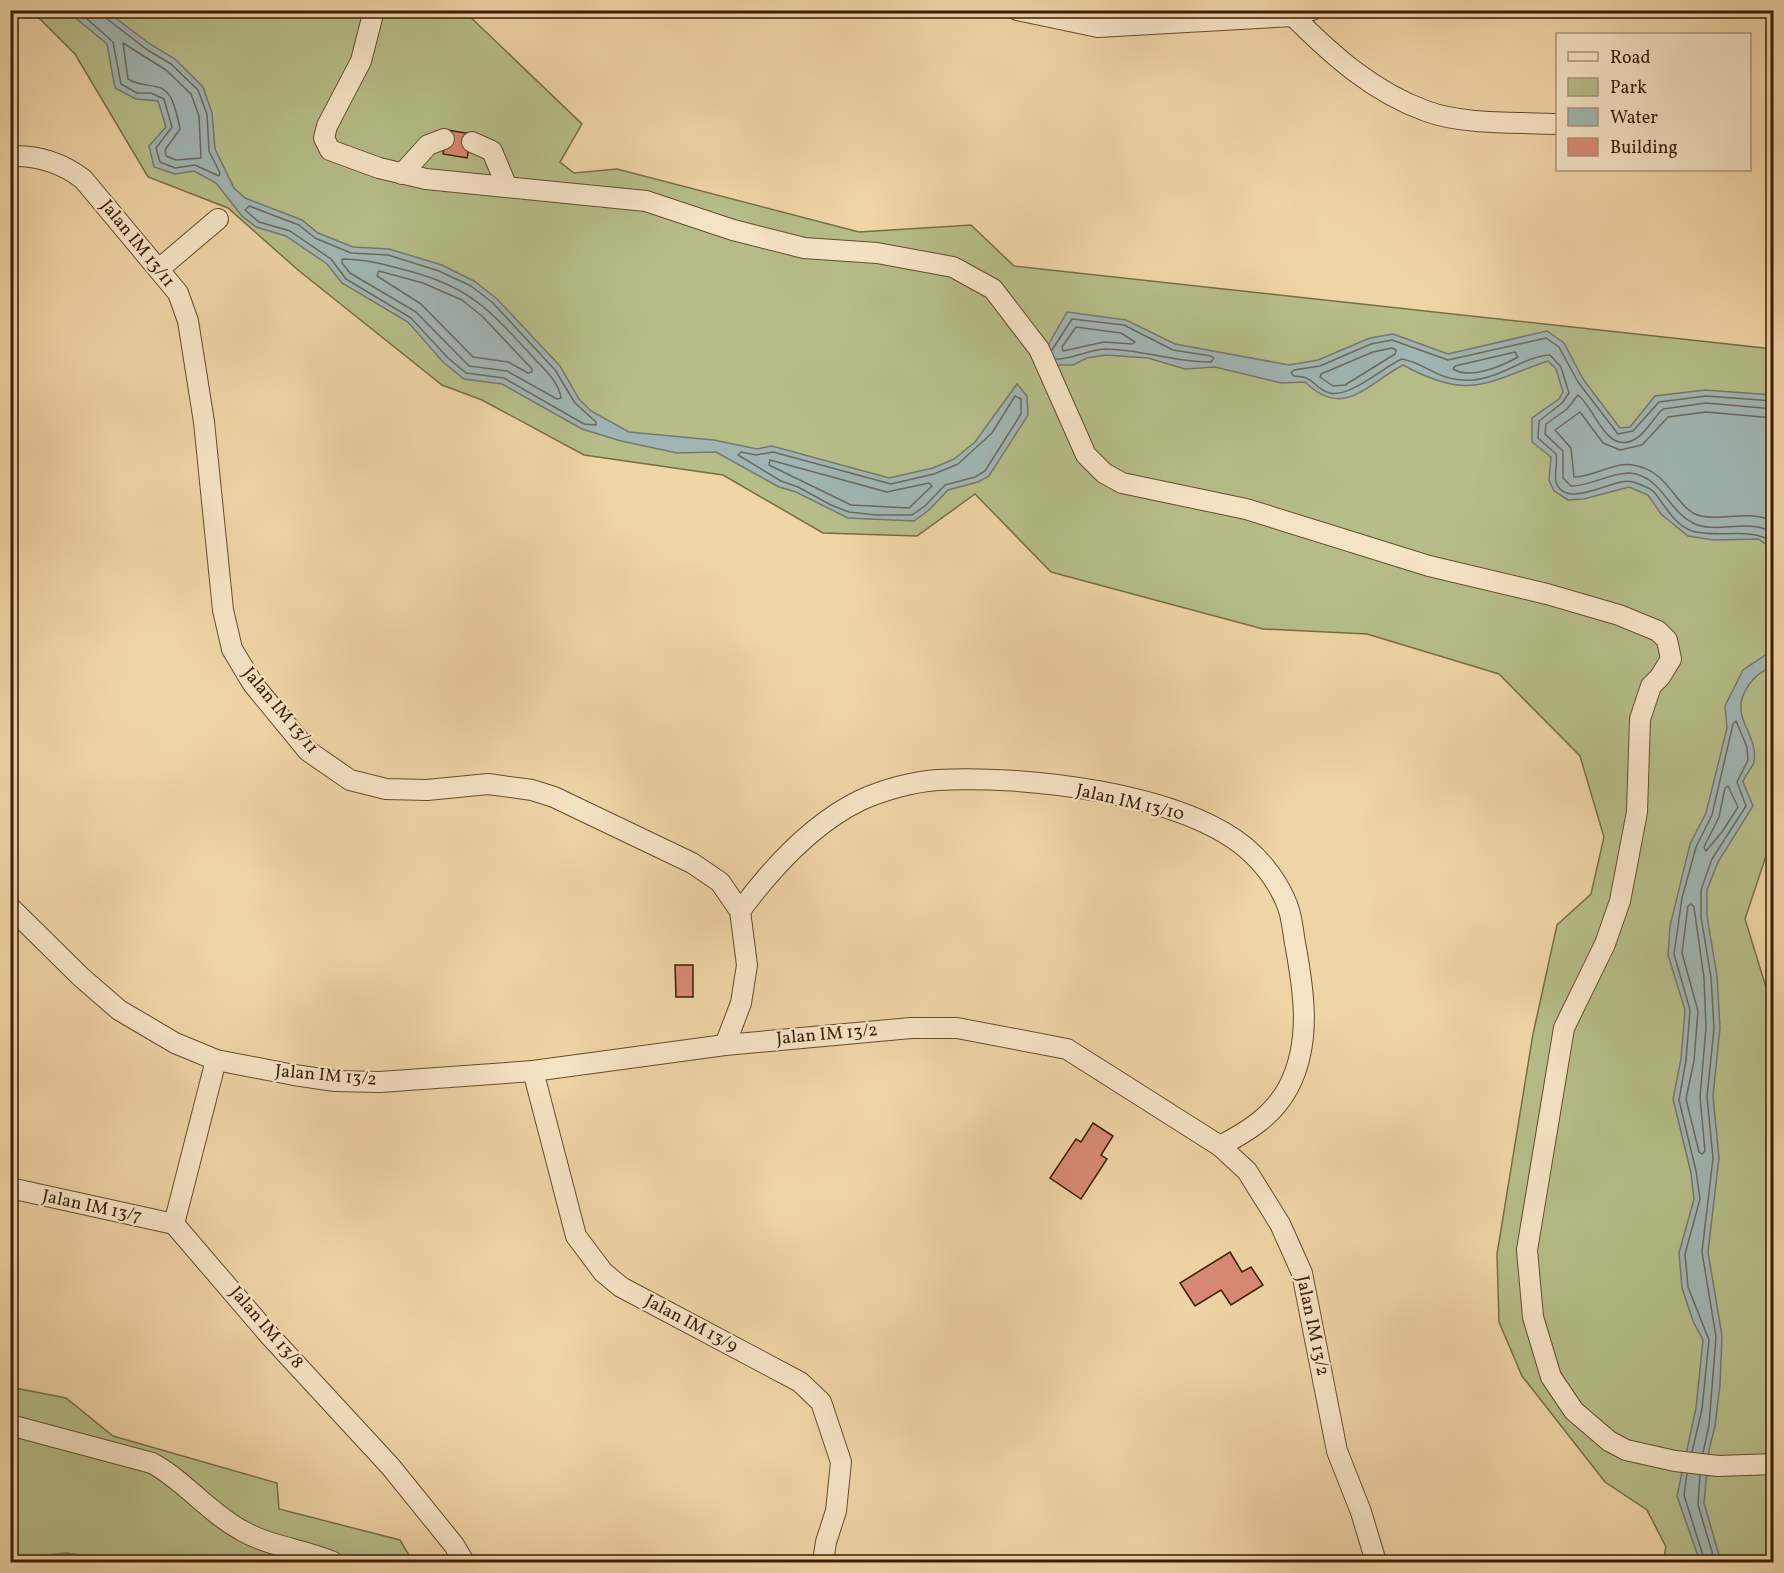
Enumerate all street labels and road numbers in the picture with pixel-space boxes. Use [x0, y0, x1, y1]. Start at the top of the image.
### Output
street label: Jalan IM 13/11 [94, 195, 180, 293]
street label: Jalan IM 13/11 [236, 662, 324, 760]
street label: Jalan IM 13/10 [1073, 778, 1187, 828]
street label: Jalan IM 13/2 [775, 1018, 879, 1052]
street label: Jalan IM 13/2 [274, 1059, 378, 1093]
street label: Jalan IM 13/7 [40, 1184, 144, 1230]
street label: Jalan IM 13/2 [1289, 1274, 1335, 1378]
street label: Jalan IM 13/8 [223, 1281, 309, 1375]
street label: Jalan IM 13/9 [640, 1289, 742, 1359]

